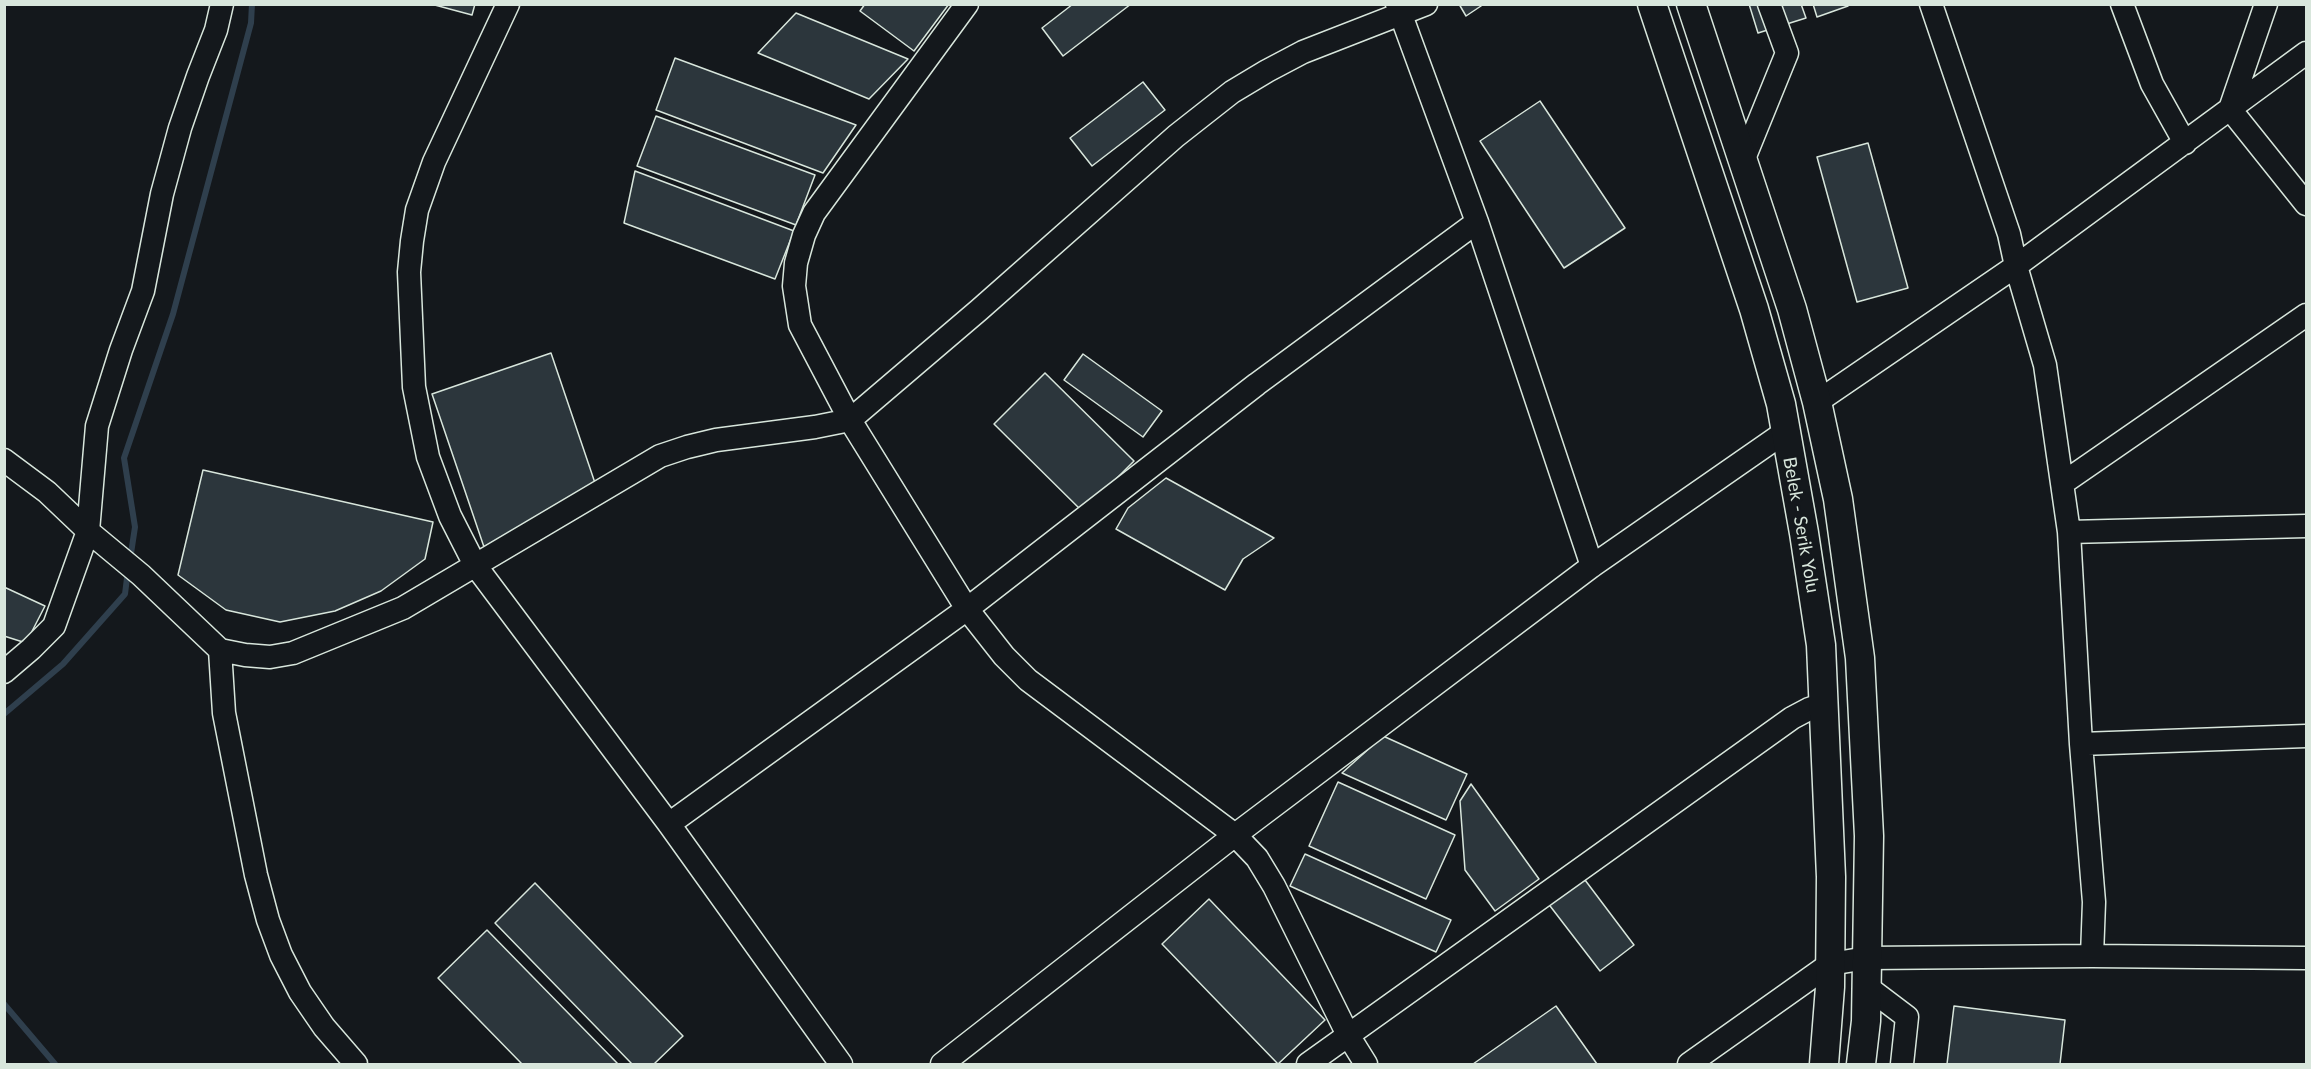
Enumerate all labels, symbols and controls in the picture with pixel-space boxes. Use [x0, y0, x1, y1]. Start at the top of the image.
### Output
street label: Belek - Serik Yolu [1778, 455, 1824, 595]

